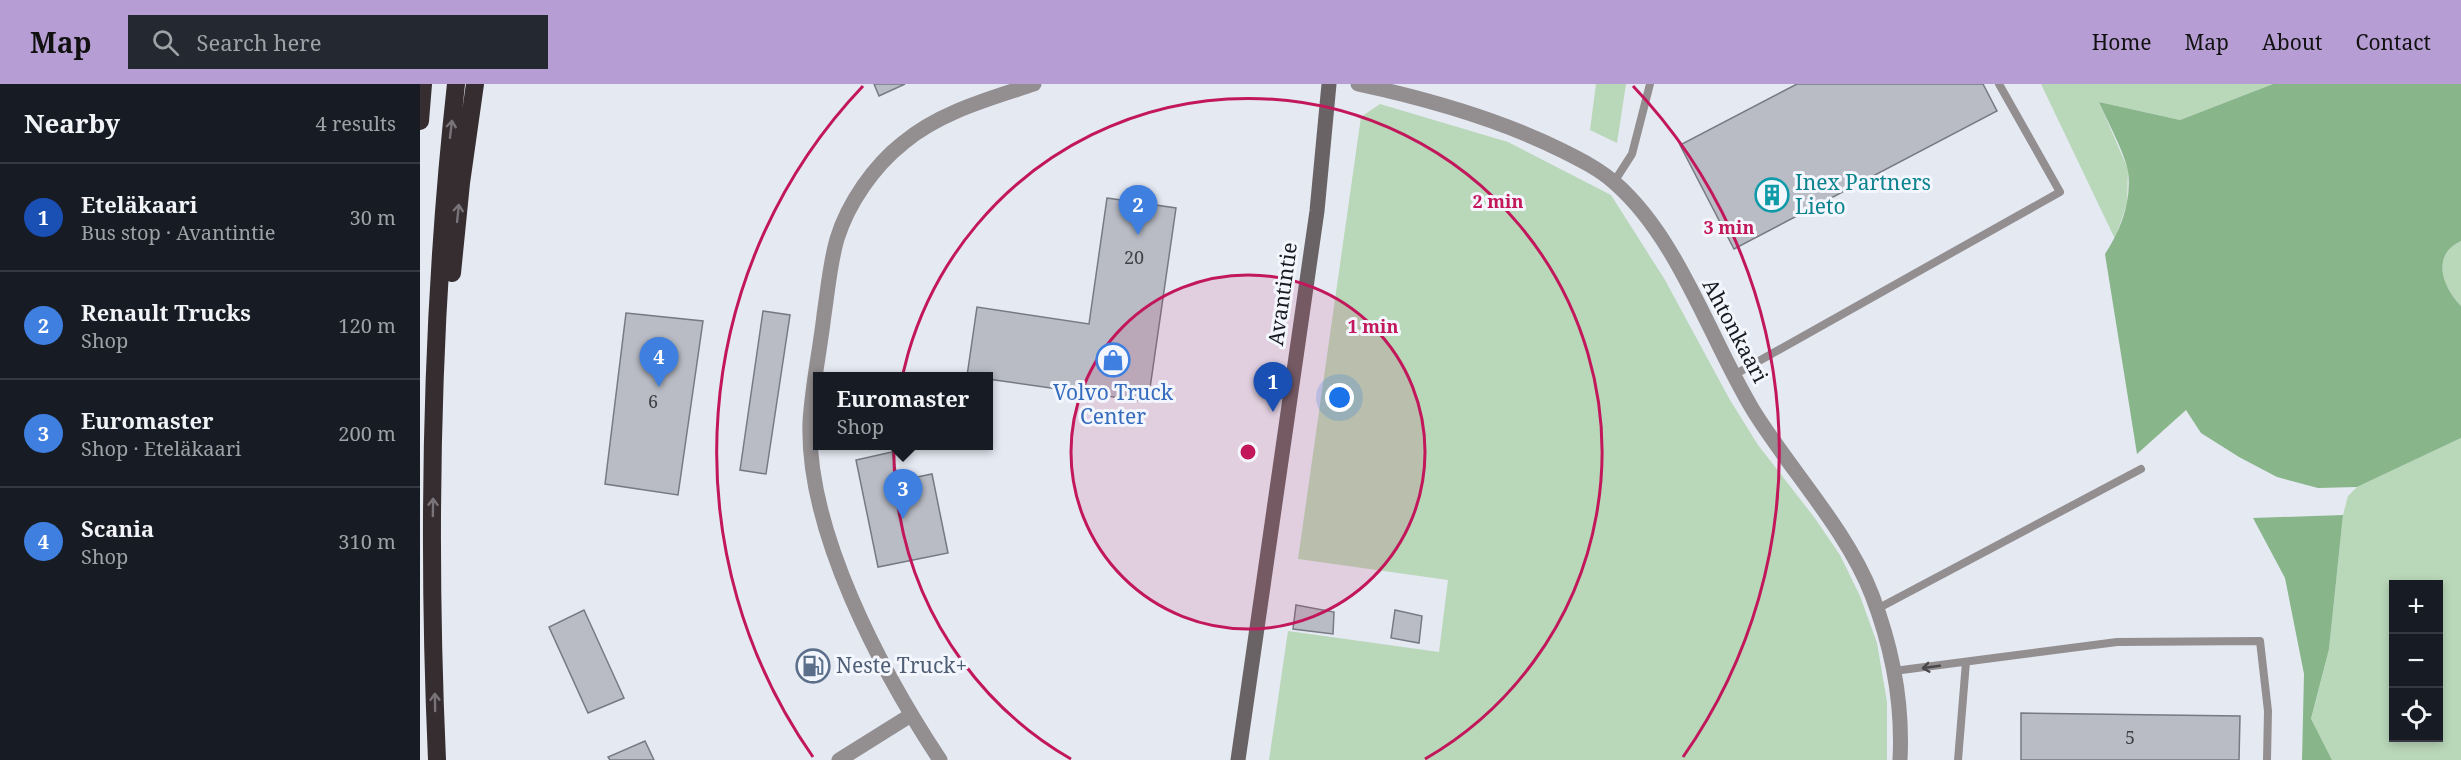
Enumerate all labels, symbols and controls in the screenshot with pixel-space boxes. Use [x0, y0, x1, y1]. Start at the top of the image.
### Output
search box [128, 15, 548, 69]
text: Map [30, 23, 92, 61]
icon: search [149, 26, 182, 59]
text: Search here [197, 27, 321, 57]
text: Home [2092, 28, 2152, 56]
text: Map [2185, 28, 2229, 56]
text: About [2262, 28, 2323, 56]
text: Contact [2356, 28, 2431, 56]
text: Nearby [24, 105, 120, 141]
text: 4 results [316, 110, 396, 137]
one-way arrow [446, 119, 457, 139]
place label: Inex Partners Lieto [1795, 168, 1931, 220]
building icon: Inex Partners Lieto [1754, 177, 1790, 213]
pin: 2 [1118, 186, 1158, 235]
text: Eteläkaari [81, 189, 197, 219]
text: 2 min [1473, 189, 1523, 213]
text: 1 [38, 204, 49, 231]
text: 30 m [350, 204, 396, 231]
one-way arrow [453, 204, 464, 224]
text: 3 min [1704, 215, 1754, 239]
text: Bus stop · Avantintie [81, 219, 275, 246]
street label: Avantintie [1261, 240, 1303, 347]
house number: 20 [1124, 245, 1144, 269]
street label: Ahtonkaari [1697, 274, 1775, 388]
text: Renault Trucks [81, 297, 251, 327]
text: 2 [38, 312, 49, 339]
text: 120 m [338, 312, 396, 339]
text: 1 min [1348, 314, 1398, 338]
text: Shop [81, 327, 128, 354]
pin: 4 [640, 338, 678, 387]
shop icon: Volvo Truck Center [1095, 342, 1131, 378]
pin: 1 [1254, 362, 1292, 412]
popup [813, 372, 993, 450]
place label: Volvo Truck Center [1053, 378, 1174, 430]
text: Euromaster [837, 383, 969, 413]
your location [1325, 383, 1354, 412]
house number: 6 [648, 389, 658, 413]
text: Euromaster [81, 405, 214, 435]
text: Shop [837, 413, 884, 440]
text: 3 [38, 420, 49, 447]
text: 200 m [338, 420, 396, 447]
text: Shop · Eteläkaari [81, 435, 242, 462]
centre of rings [1238, 442, 1258, 462]
pin: 3 [884, 470, 922, 519]
one-way arrow [427, 497, 439, 517]
text: Scania [81, 513, 154, 543]
text: 4 [38, 528, 49, 555]
text: 310 m [338, 528, 396, 555]
text: Shop [81, 543, 128, 570]
map controls [2389, 580, 2443, 742]
button: + [2389, 580, 2443, 634]
button: − [2389, 634, 2443, 688]
fuel station icon: Neste Truck+ [795, 648, 831, 684]
place label: Neste Truck+ [836, 651, 967, 679]
one-way arrow [1921, 662, 1941, 673]
button: locate [2389, 688, 2443, 742]
one-way arrow [429, 692, 440, 712]
house number: 5 [2125, 725, 2135, 749]

